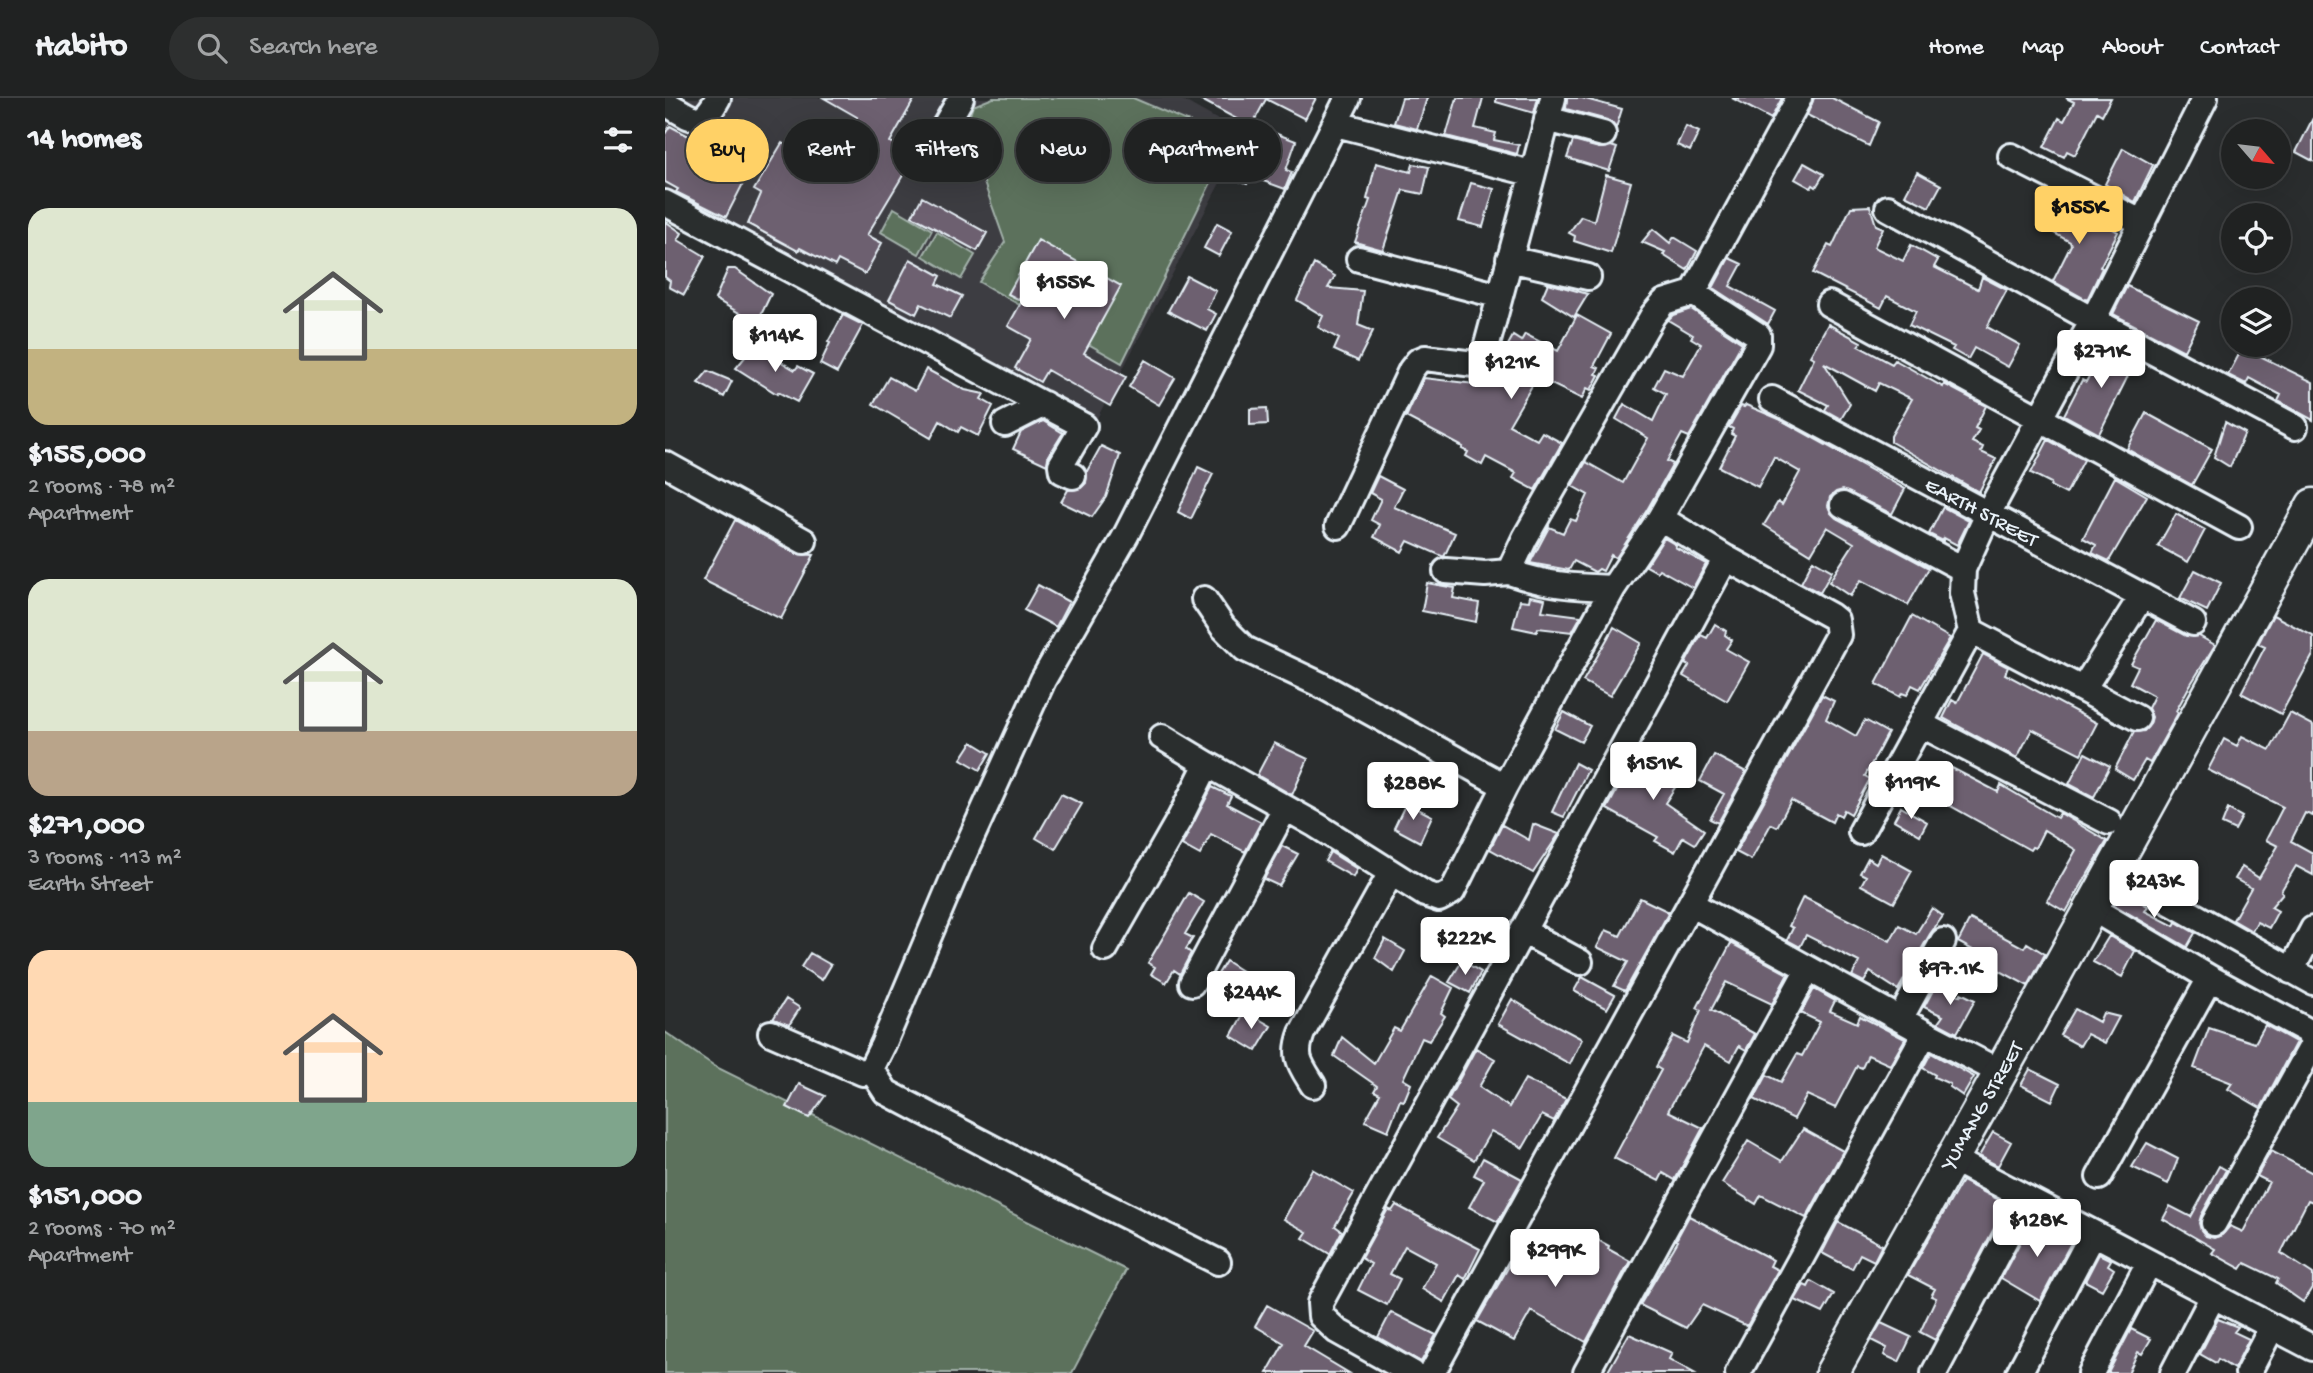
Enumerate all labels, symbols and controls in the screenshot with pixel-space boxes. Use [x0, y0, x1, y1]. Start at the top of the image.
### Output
search box [169, 17, 659, 80]
text: Habito [35, 29, 127, 67]
icon: search [193, 29, 231, 67]
text: Search here [249, 33, 377, 64]
text: Home [1928, 34, 1984, 63]
text: Map [2022, 34, 2064, 63]
text: About [2102, 34, 2162, 63]
text: Contact [2200, 34, 2278, 63]
chip: Buy [686, 119, 769, 182]
chip: Rent [783, 119, 878, 182]
chip: Filters [892, 119, 1002, 182]
chip: New [1016, 119, 1110, 182]
chip: Apartment [1124, 119, 1281, 182]
north arrow [2221, 119, 2291, 189]
map controls [2221, 119, 2291, 357]
icon: filters [599, 121, 637, 159]
text: 14 homes [28, 123, 141, 158]
pin: $155K [2030, 186, 2128, 246]
text: $155K [2051, 195, 2107, 222]
button: locate [2221, 203, 2291, 273]
icon: home [270, 253, 396, 379]
pin: $155K [1015, 262, 1113, 321]
text: $155K [1036, 270, 1092, 297]
button: layers [2221, 287, 2291, 357]
pin: $114K [726, 314, 824, 374]
text: $114K [749, 323, 801, 350]
pin: $271K [2052, 330, 2150, 390]
text: $271K [2073, 339, 2129, 366]
pin: $121K [1462, 342, 1560, 401]
text: $121K [1485, 350, 1537, 377]
text: $155,000 [28, 439, 146, 474]
text: 2 rooms · 78 m² [28, 474, 175, 501]
street label: EARTH STREET [1919, 474, 2042, 555]
text: Apartment [28, 501, 132, 528]
icon: home [270, 624, 396, 750]
pin: $151K [1604, 742, 1702, 802]
text: $151K [1626, 751, 1680, 778]
pin: $288K [1364, 762, 1462, 822]
pin: $119K [1862, 762, 1960, 821]
text: $119K [1884, 770, 1938, 797]
text: $288K [1383, 771, 1443, 798]
text: $271,000 [28, 810, 144, 845]
text: 3 rooms · 113 m² [28, 845, 182, 872]
pin: $243K [2105, 860, 2203, 920]
text: $243K [2125, 869, 2183, 896]
text: Earth Street [28, 872, 152, 899]
pin: $222K [1416, 918, 1514, 977]
text: $222K [1437, 926, 1493, 953]
pin: $97.1K [1893, 948, 2007, 1007]
text: $97.1K [1919, 956, 1982, 983]
pin: $244K [1202, 972, 1300, 1031]
text: $244K [1223, 980, 1279, 1007]
icon: home [270, 995, 396, 1121]
street label: YUMANG STREET [1936, 1037, 2031, 1177]
text: $151,000 [28, 1181, 142, 1216]
pin: $128K [1988, 1200, 2086, 1259]
text: $128K [2009, 1208, 2065, 1235]
text: 2 rooms · 70 m² [28, 1216, 176, 1243]
pin: $299K [1506, 1230, 1604, 1289]
text: $299K [1526, 1238, 1584, 1265]
text: Apartment [28, 1243, 132, 1270]

